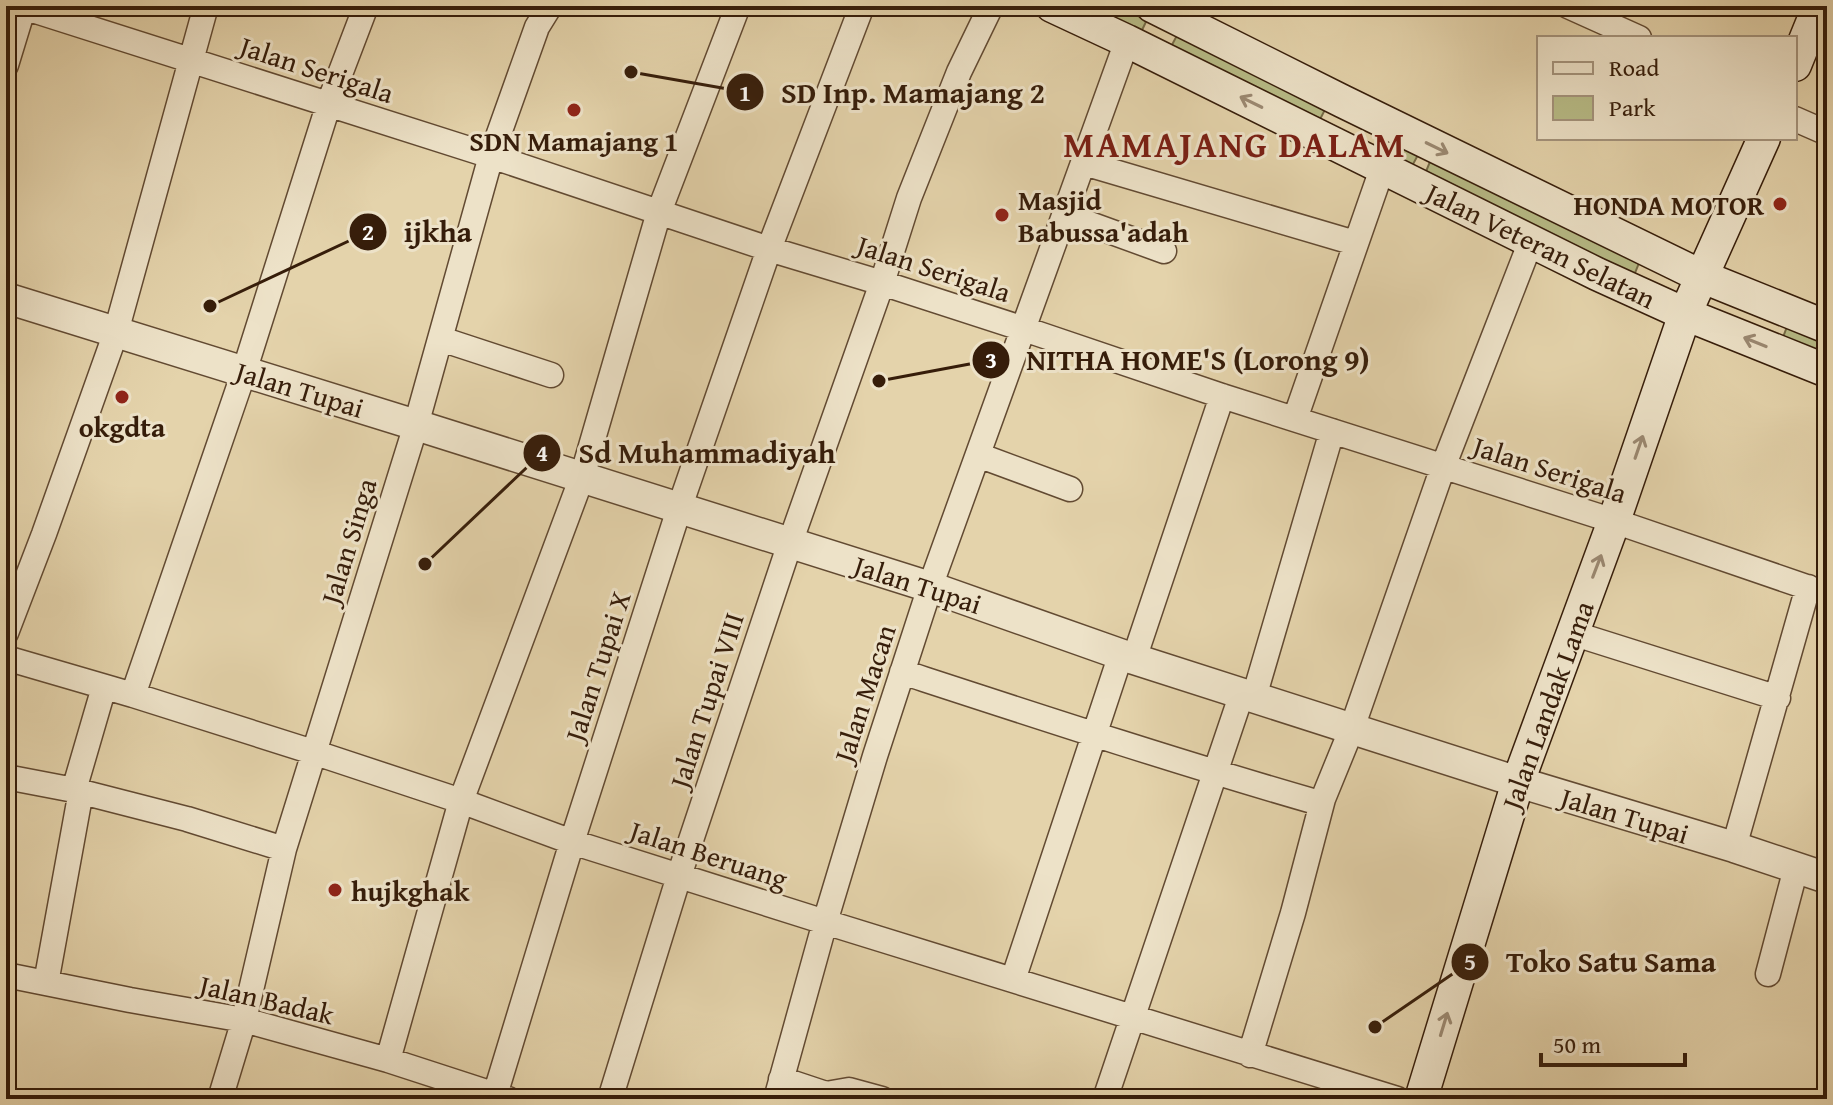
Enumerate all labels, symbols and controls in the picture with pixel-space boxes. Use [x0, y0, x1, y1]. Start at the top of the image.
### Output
street label: Jalan Serigala [232, 24, 400, 113]
legend [1537, 36, 1797, 140]
text: Road [1609, 50, 1659, 85]
callout: SD Inp. Mamajang 2 [725, 65, 1061, 119]
text: SD Inp. Mamajang 2 [781, 70, 1045, 114]
text: 1 [739, 75, 751, 110]
text: Park [1609, 90, 1656, 125]
one-way arrow [1240, 94, 1264, 110]
marker: SDN Mamajang 1 [565, 101, 583, 119]
district label: MAMAJANG DALAM [1063, 117, 1407, 170]
place label: SDN Mamajang 1 [469, 120, 679, 161]
one-way arrow [1425, 140, 1449, 156]
street label: Jalan Veteran Selatan [1417, 170, 1663, 319]
place label: Masjid Babussa'adah [1018, 179, 1189, 252]
place label: HONDA MOTOR [1574, 184, 1765, 225]
marker: HONDA MOTOR [1771, 195, 1789, 213]
callout: ijkha [348, 205, 488, 259]
marker: Masjid Babussa'adah [993, 206, 1011, 224]
text: ijkha [404, 209, 473, 253]
text: 2 [362, 214, 374, 249]
street label: Jalan Serigala [849, 223, 1017, 312]
callout: NITHA HOME'S (Lorong 9) [971, 333, 1386, 387]
one-way arrow [1743, 334, 1768, 348]
text: NITHA HOME'S (Lorong 9) [1026, 337, 1370, 381]
text: 3 [985, 342, 997, 377]
street label: Jalan Tupai [228, 349, 369, 428]
marker: okgdta [113, 388, 131, 406]
place label: okgdta [79, 406, 166, 447]
street label: Jalan Serigala [1465, 424, 1633, 513]
callout: Sd Muhammadiyah [522, 426, 851, 480]
text: Sd Muhammadiyah [578, 430, 836, 474]
one-way arrow [1632, 434, 1647, 460]
text: 4 [536, 435, 548, 470]
street label: Jalan Singa [309, 472, 387, 612]
street label: Jalan Tupai [846, 543, 987, 624]
one-way arrow [1591, 554, 1605, 578]
street label: Jalan Tupai X [553, 586, 641, 749]
street label: Jalan Landak Lama [1489, 594, 1604, 818]
street label: Jalan Tupai VIII [657, 607, 754, 796]
street label: Jalan Macan [822, 619, 906, 770]
street label: Jalan Tupai [1553, 775, 1694, 854]
street label: Jalan Beruang [622, 808, 793, 899]
place label: hujkghak [351, 870, 471, 911]
marker: hujkghak [326, 881, 344, 899]
callout: Toko Satu Sama [1450, 935, 1732, 989]
text: Toko Satu Sama [1506, 939, 1717, 983]
text: 5 [1464, 944, 1476, 979]
street label: Jalan Badak [193, 963, 339, 1035]
one-way arrow [1437, 1012, 1452, 1038]
scale bar [1541, 1017, 1685, 1067]
text: 50 m [1553, 1027, 1601, 1062]

